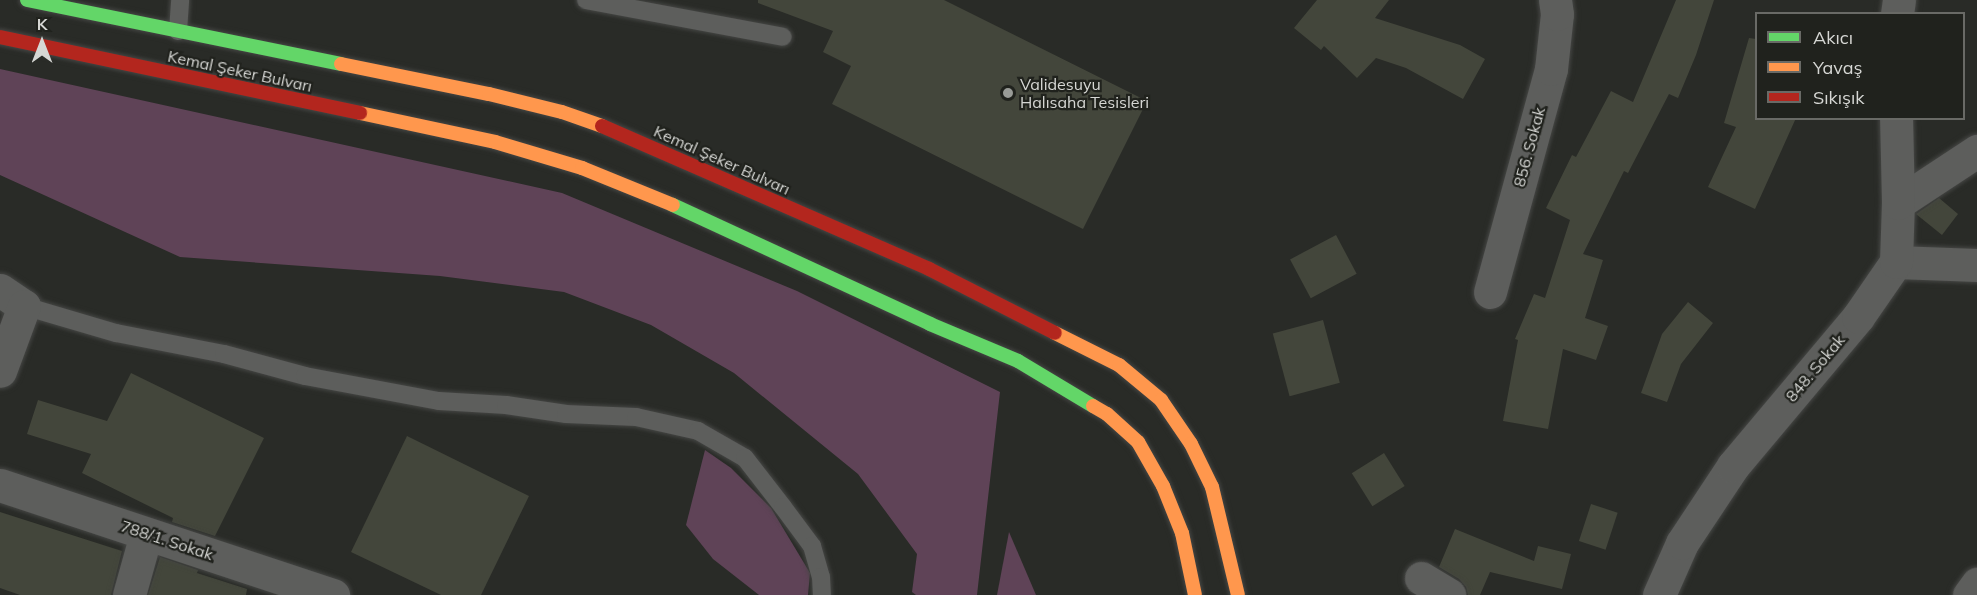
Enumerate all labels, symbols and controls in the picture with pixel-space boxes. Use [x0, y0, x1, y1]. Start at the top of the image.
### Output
north arrow [12, 12, 72, 72]
legend [1755, 12, 1965, 120]
text: K [37, 14, 47, 34]
text: Akıcı [1813, 26, 1853, 49]
street label: Kemal Şeker Bulvarı [166, 46, 314, 96]
text: Yavaş [1813, 56, 1862, 79]
place label: Validesuyu Halısaha Tesisleri [1020, 74, 1149, 112]
marker: Validesuyu Halısaha Tesisleri [1001, 86, 1015, 100]
text: Sıkışık [1813, 86, 1865, 109]
street label: 856. Sokak [1509, 105, 1549, 189]
street label: Kemal Şeker Bulvarı [651, 121, 793, 199]
street label: 848. Sokak [1781, 331, 1849, 405]
street label: 788/1. Sokak [118, 516, 216, 564]

